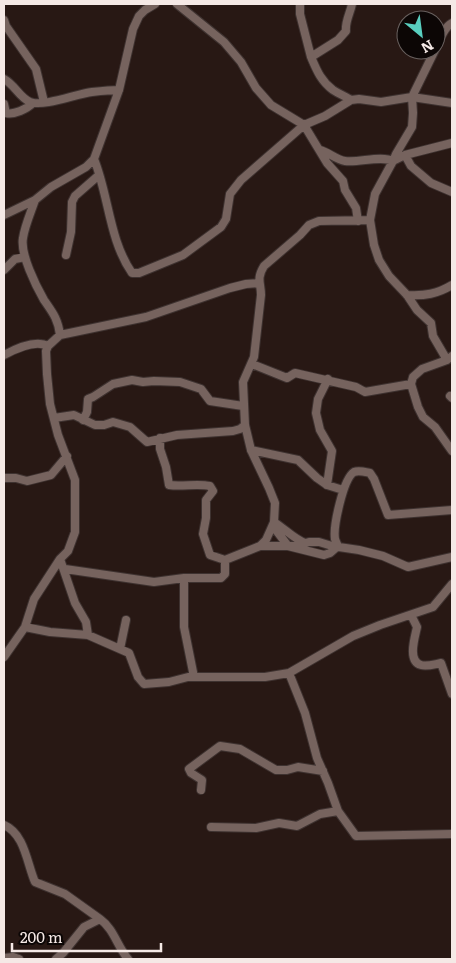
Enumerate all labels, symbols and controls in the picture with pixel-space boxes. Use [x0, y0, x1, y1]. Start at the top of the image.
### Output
north arrow [396, 10, 446, 60]
text: N [418, 36, 438, 59]
scale bar [12, 920, 161, 952]
text: 200 m [20, 925, 63, 948]

